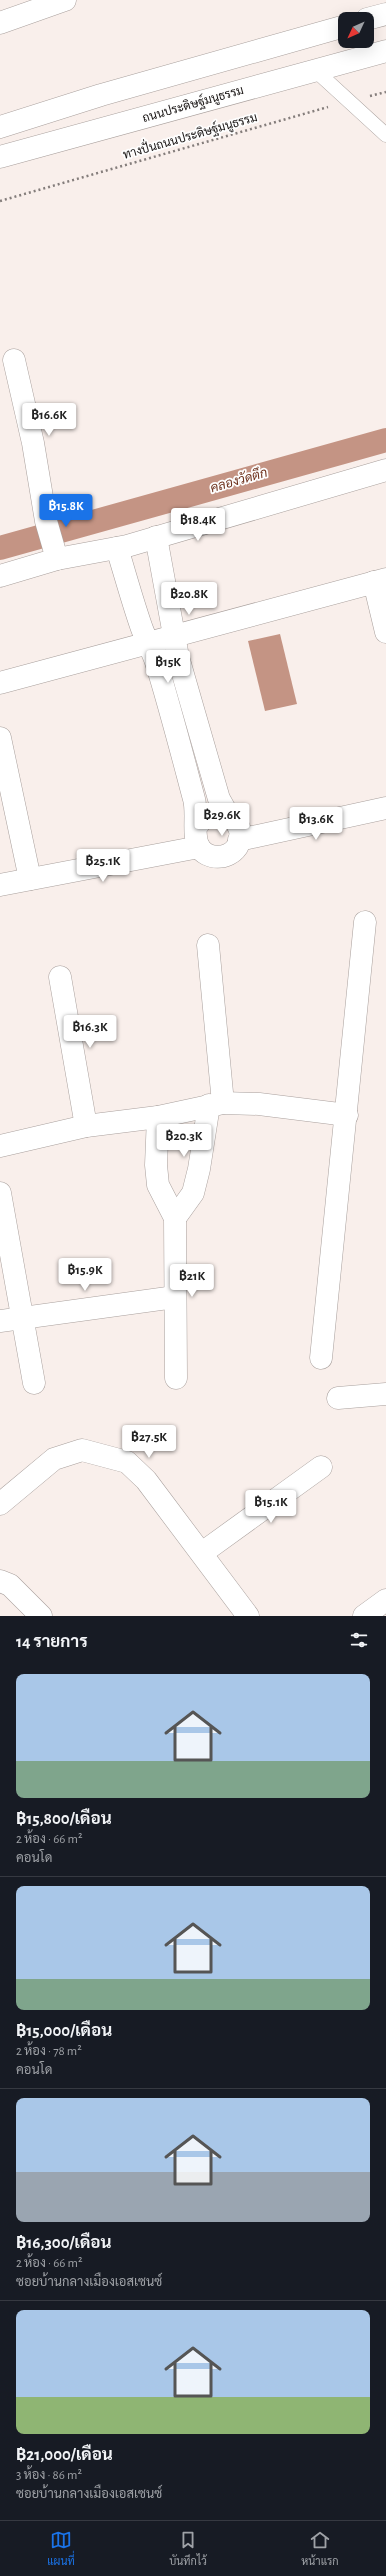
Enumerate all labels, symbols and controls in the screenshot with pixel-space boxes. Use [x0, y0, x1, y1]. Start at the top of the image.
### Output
north arrow [338, 12, 374, 48]
map controls [338, 12, 374, 48]
street label: ถนนประดิษฐ์มนูธรรม [141, 82, 245, 126]
street label: ทางปั่นถนนประดิษฐ์มนูธรรม [120, 107, 259, 163]
pin: ฿16.6K [16, 403, 82, 437]
text: ฿16.6K [31, 409, 67, 422]
water label: คลองวัดตึก [208, 464, 269, 495]
pin: ฿15.8K [33, 494, 99, 528]
text: ฿15.8K [48, 500, 84, 513]
pin: ฿18.4K [165, 508, 231, 542]
text: ฿18.4K [180, 514, 216, 527]
pin: ฿20.8K [156, 582, 222, 616]
text: ฿20.8K [170, 588, 208, 601]
pin: ฿15K [144, 650, 192, 684]
text: ฿15K [155, 656, 181, 669]
pin: ฿29.6K [189, 803, 255, 837]
pin: ฿13.6K [283, 807, 349, 841]
text: ฿29.6K [203, 809, 241, 822]
text: ฿13.6K [299, 813, 333, 826]
pin: ฿25.1K [70, 849, 136, 883]
text: ฿25.1K [86, 855, 120, 868]
pin: ฿16.3K [57, 1015, 123, 1049]
text: ฿16.3K [73, 1021, 107, 1034]
pin: ฿20.3K [151, 1124, 217, 1158]
text: ฿20.3K [166, 1130, 202, 1143]
pin: ฿15.9K [52, 1258, 118, 1292]
text: ฿15.9K [68, 1264, 102, 1277]
pin: ฿21K [168, 1264, 216, 1298]
text: ฿21K [179, 1270, 205, 1283]
pin: ฿27.5K [116, 1425, 182, 1459]
text: ฿27.5K [131, 1431, 167, 1444]
pin: ฿15.1K [238, 1490, 304, 1524]
text: ฿15.1K [254, 1496, 288, 1509]
icon: filters [348, 1629, 370, 1651]
text: 14 รายการ [16, 1633, 88, 1650]
icon: home [157, 1700, 229, 1772]
text: ฿15,800/เดือน [16, 1810, 112, 1827]
text: 2 ห้อง · 66 m² [16, 1833, 82, 1846]
text: คอนโด [16, 1852, 52, 1865]
icon: home [157, 1912, 229, 1984]
text: ฿15,000/เดือน [16, 2022, 112, 2039]
text: 2 ห้อง · 78 m² [16, 2045, 82, 2058]
text: คอนโด [16, 2064, 52, 2077]
icon: home [157, 2124, 229, 2196]
text: ฿16,300/เดือน [16, 2234, 112, 2251]
text: 2 ห้อง · 66 m² [16, 2257, 82, 2270]
text: ซอยบ้านกลางเมืองเอสเซนซ์ [16, 2276, 162, 2289]
icon: home [157, 2336, 229, 2408]
text: ฿21,000/เดือน [16, 2446, 113, 2463]
text: 3 ห้อง · 86 m² [16, 2469, 82, 2482]
text: ซอยบ้านกลางเมืองเอสเซนซ์ [16, 2488, 162, 2501]
tab: แผนที่ [47, 2529, 75, 2568]
tab: บันทึกไว้ [169, 2529, 207, 2568]
tab: หน้าแรก [301, 2529, 339, 2568]

